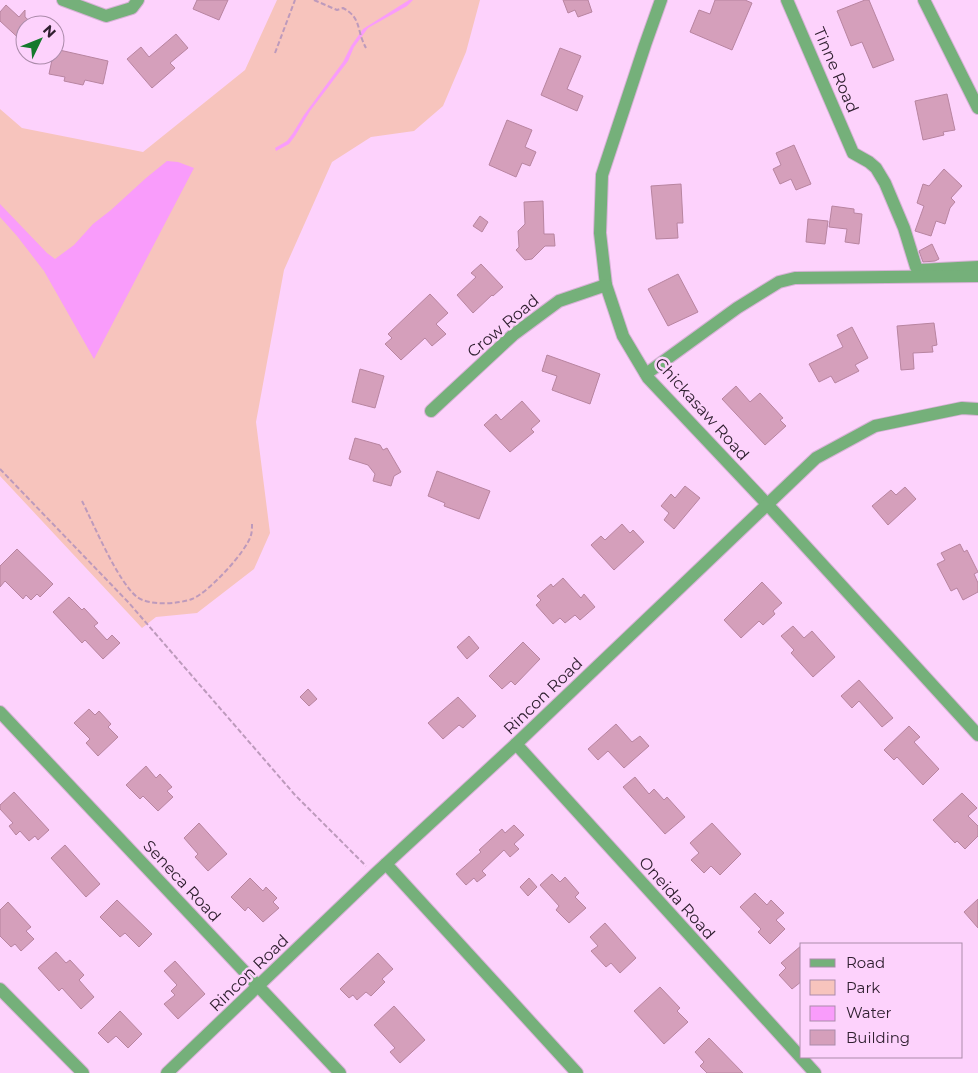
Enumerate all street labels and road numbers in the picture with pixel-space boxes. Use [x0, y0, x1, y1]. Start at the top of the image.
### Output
street label: Tinne Road [810, 24, 862, 116]
street label: Crow Road [463, 291, 543, 361]
street label: Chickasaw Road [651, 354, 753, 464]
street label: Rincon Road [500, 654, 586, 738]
street label: Seneca Road [139, 836, 225, 926]
street label: Oneida Road [635, 853, 719, 943]
street label: Rincon Road [206, 931, 292, 1015]

